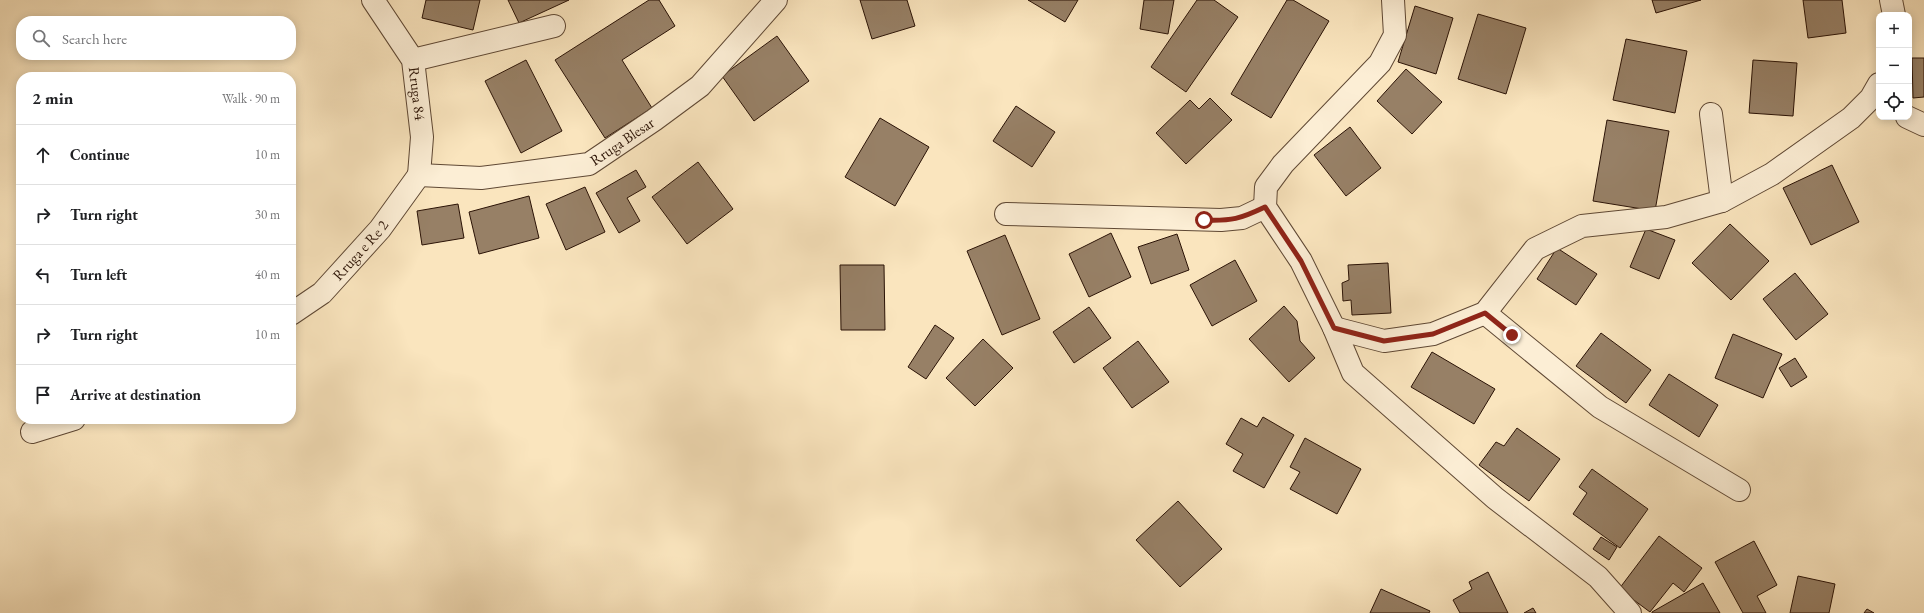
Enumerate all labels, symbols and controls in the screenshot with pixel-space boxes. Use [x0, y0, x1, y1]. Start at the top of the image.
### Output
map controls [1876, 12, 1912, 120]
button: + [1876, 12, 1912, 48]
search box [16, 16, 296, 60]
icon: search [30, 27, 52, 49]
text: Search here [62, 29, 127, 48]
button: − [1876, 48, 1912, 84]
street label: Rruga 84 [405, 66, 430, 122]
button: locate [1876, 84, 1912, 120]
text: 2 min [32, 87, 73, 109]
text: Walk · 90 m [222, 90, 280, 107]
street label: Rruga Blesar [586, 113, 658, 170]
icon: ahead [32, 144, 54, 166]
text: Continue [70, 145, 130, 164]
text: 10 m [255, 146, 280, 163]
icon: right [32, 204, 54, 226]
text: Turn right [70, 205, 138, 224]
text: 30 m [255, 206, 280, 223]
route start [1195, 211, 1213, 229]
street label: Rruga e Re 2 [328, 216, 393, 284]
icon: left [32, 264, 54, 286]
text: Turn left [70, 265, 127, 284]
text: 40 m [255, 266, 280, 283]
icon: right [32, 324, 54, 346]
text: Turn right [70, 325, 138, 344]
text: 10 m [255, 326, 280, 343]
route end [1503, 326, 1521, 344]
icon: arrive [32, 384, 54, 406]
text: Arrive at destination [70, 385, 201, 404]

